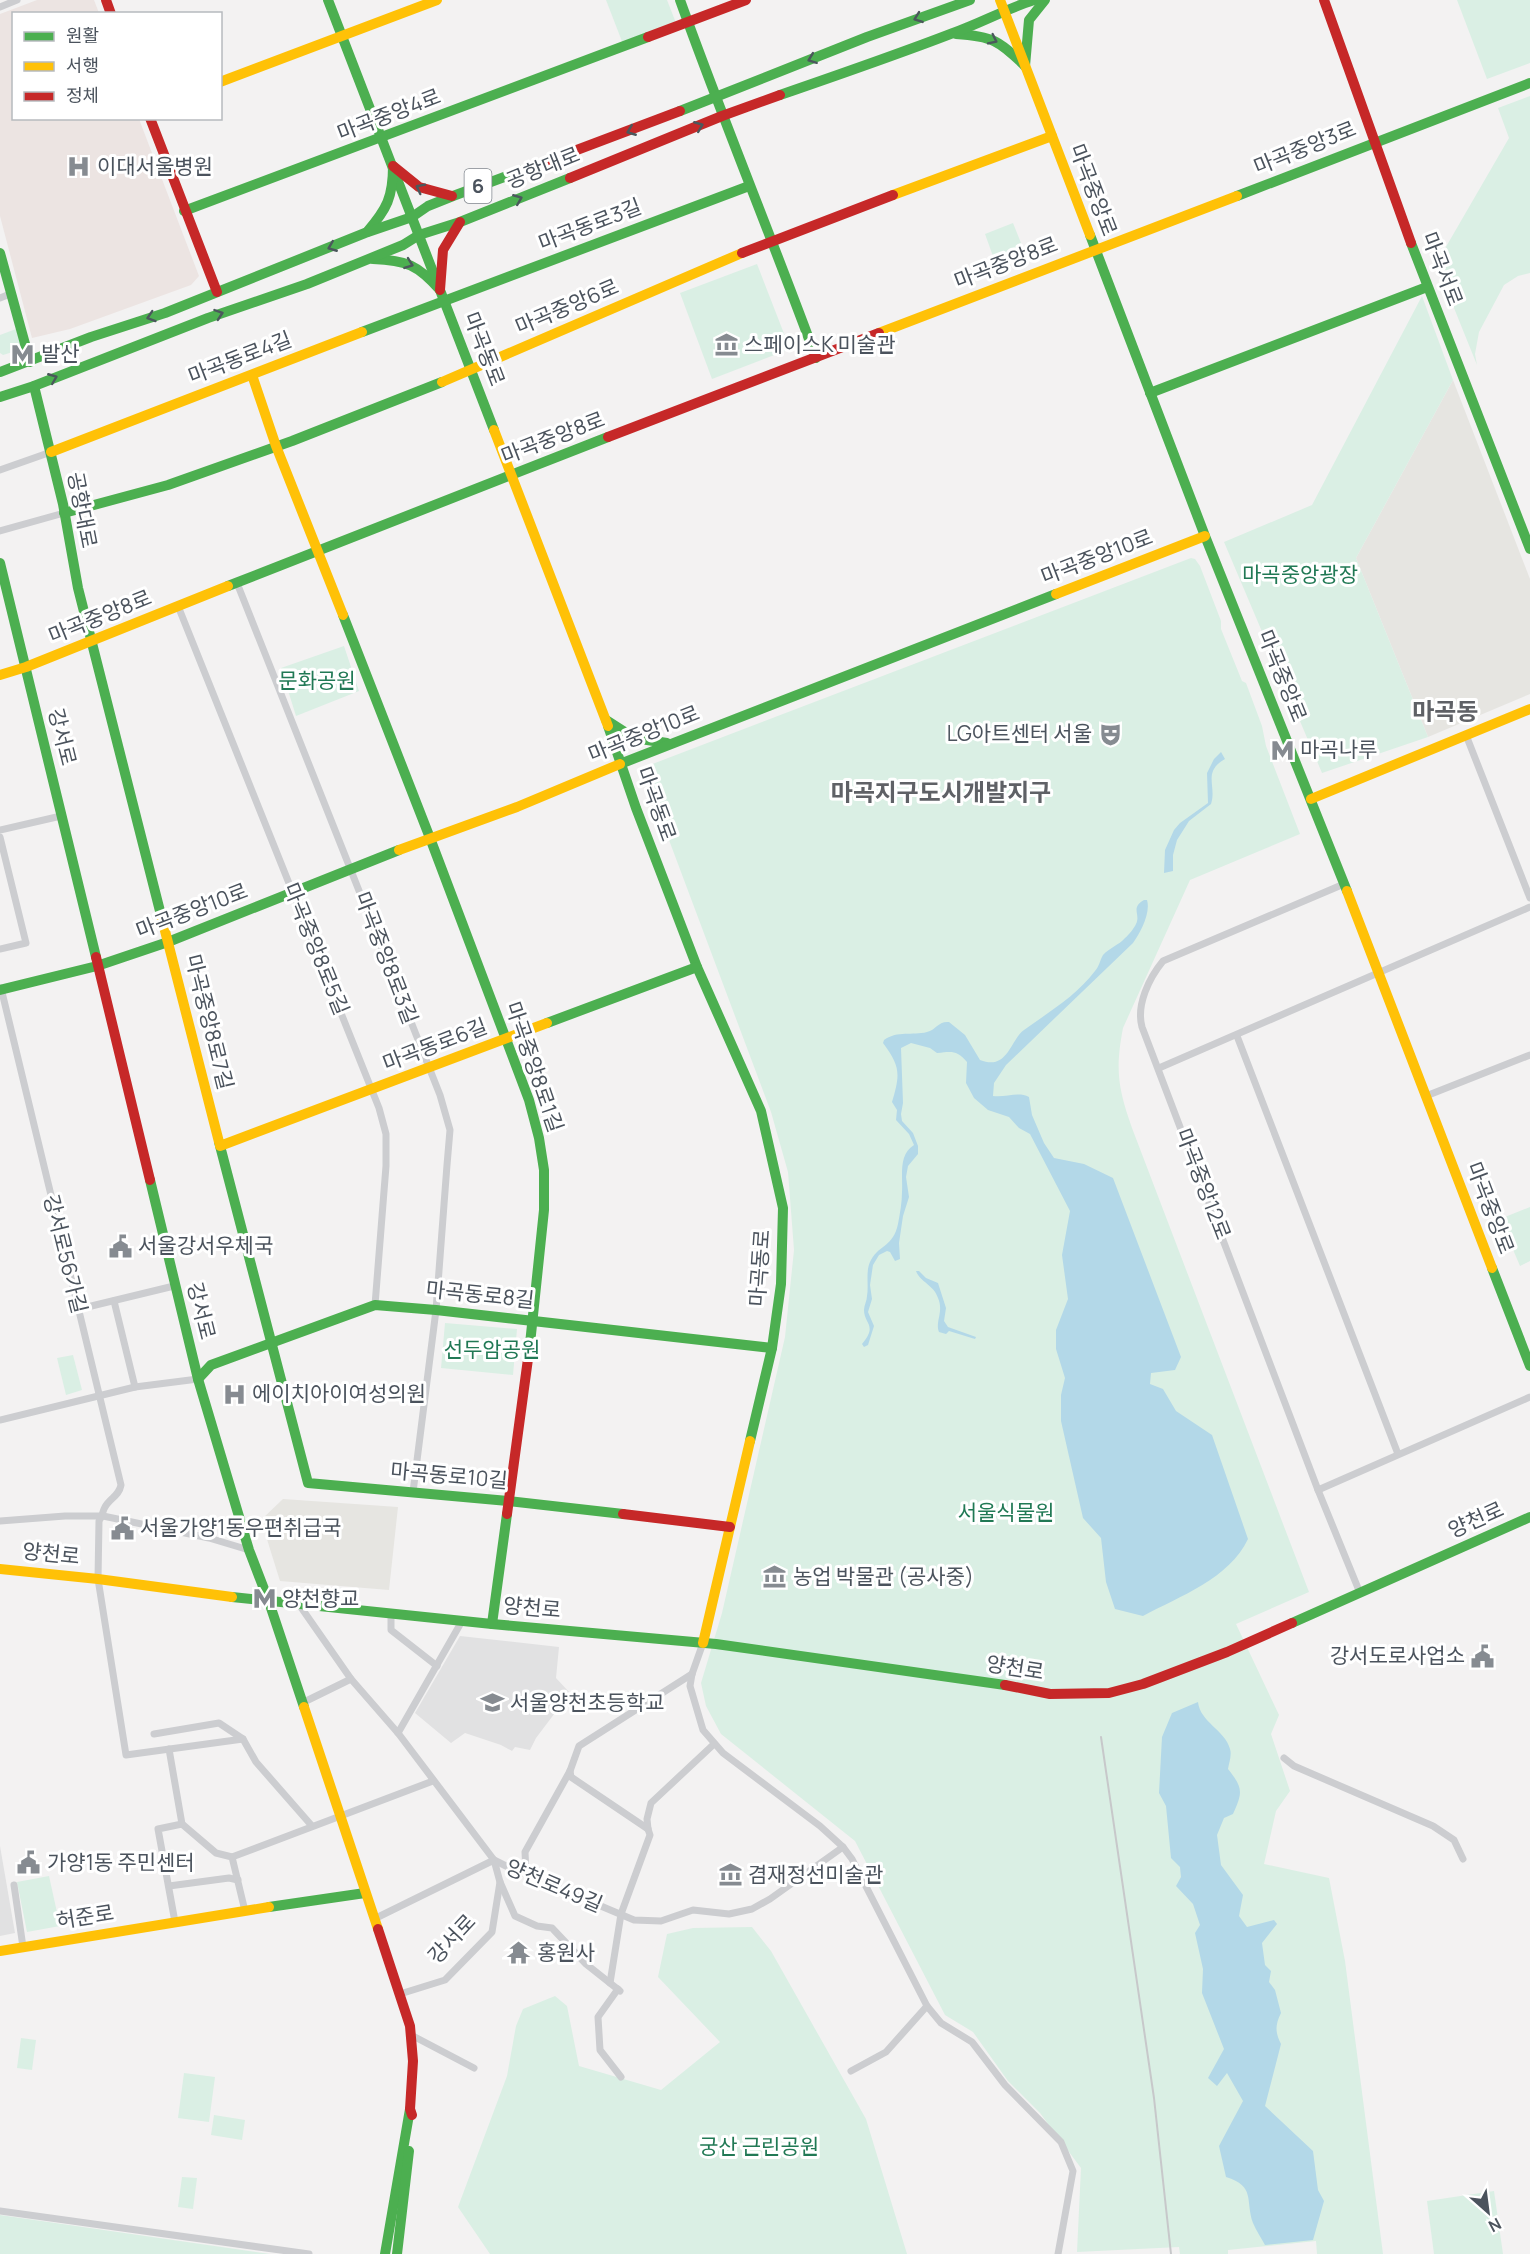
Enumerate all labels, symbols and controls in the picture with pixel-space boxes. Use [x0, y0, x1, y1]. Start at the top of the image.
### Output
one-way arrow [913, 11, 924, 24]
legend [12, 12, 222, 120]
text: 원활 [66, 23, 99, 47]
one-way arrow [987, 32, 998, 44]
one-way arrow [807, 51, 818, 64]
text: 서행 [66, 53, 99, 77]
street label: 마곡중앙4로 [333, 81, 445, 147]
text: 정체 [66, 83, 99, 107]
street label: 마곡중앙3로 [1249, 114, 1360, 180]
one-way arrow [692, 121, 703, 133]
one-way arrow [626, 124, 637, 136]
street label: 공항대로 [502, 140, 584, 195]
street label: 마곡중앙로 [1064, 140, 1124, 240]
place label: 이대서울병원 [97, 152, 213, 180]
hospital icon: 이대서울병원 [66, 154, 92, 180]
road number: 6 [464, 169, 492, 203]
one-way arrow [415, 184, 426, 195]
street label: 마곡동로3길 [534, 192, 645, 257]
one-way arrow [512, 194, 523, 206]
street label: 마곡서로 [1416, 228, 1470, 310]
street label: 마곡중앙8로 [950, 230, 1061, 295]
one-way arrow [328, 239, 338, 252]
one-way arrow [403, 256, 414, 269]
street label: 마곡중앙6로 [511, 272, 623, 340]
one-way arrow [213, 308, 224, 321]
street label: 마곡동로 [458, 308, 512, 390]
one-way arrow [146, 310, 157, 323]
street label: 마곡동로4길 [184, 324, 296, 390]
place label: 스페이스K 미술관 [744, 330, 895, 358]
museum icon: 스페이스K 미술관 [713, 332, 739, 358]
place label: 발산 [41, 339, 80, 367]
metro station icon: 발산 [10, 341, 36, 367]
one-way arrow [48, 373, 58, 386]
street label: 마곡중앙8로 [497, 405, 608, 470]
street label: 공항대로 [62, 469, 104, 550]
street label: 마곡중앙10로 [1037, 522, 1157, 590]
park label: 마곡중앙광장 [1242, 560, 1358, 588]
street label: 마곡중앙8로 [44, 583, 155, 649]
street label: 마곡중앙로 [1252, 626, 1314, 726]
park label: 문화공원 [278, 666, 356, 694]
district label: 마곡동 [1412, 694, 1478, 727]
street label: 마곡중앙10로 [584, 698, 703, 768]
street label: 강서로 [42, 705, 84, 768]
place label: LG아트센터 서울 [947, 719, 1092, 747]
theatre icon: LG아트센터 서울 [1097, 721, 1123, 747]
place label: 마곡나루 [1300, 735, 1377, 763]
metro station icon: 마곡나루 [1269, 737, 1295, 763]
street label: 마곡동로 [631, 763, 683, 845]
district label: 마곡지구도시개발지구 [831, 775, 1051, 808]
street label: 마곡중앙10로 [132, 876, 252, 944]
street label: 마곡중앙8로5길 [278, 878, 356, 1019]
street label: 마곡중앙8로3길 [349, 887, 425, 1028]
street label: 마곡중앙8로7길 [180, 951, 240, 1092]
street label: 마곡중앙8로1길 [500, 998, 570, 1136]
street label: 마곡동로6길 [378, 1011, 491, 1077]
street label: 마곡중앙12로 [1170, 1124, 1238, 1243]
street label: 마곡중앙로 [1461, 1158, 1521, 1258]
street label: 강서로56가길 [38, 1191, 94, 1316]
street label: 마곡동로 [742, 1228, 776, 1307]
place label: 서울강서우체국 [138, 1231, 273, 1259]
public building icon: 서울강서우체국 [107, 1233, 133, 1259]
street label: 마곡동로8길 [425, 1274, 536, 1314]
street label: 강서로 [181, 1279, 223, 1342]
park label: 선두암공원 [444, 1335, 540, 1363]
place label: 에이치아이여성의원 [252, 1379, 426, 1407]
hospital icon: 에이치아이여성의원 [221, 1381, 247, 1407]
street label: 마곡동로10길 [389, 1456, 509, 1494]
street label: 양천로 [1443, 1495, 1508, 1544]
park label: 서울식물원 [958, 1498, 1054, 1526]
place label: 서울가양1동우편취급국 [140, 1513, 341, 1541]
public building icon: 서울가양1동우편취급국 [109, 1515, 135, 1541]
street label: 양천로 [21, 1536, 81, 1570]
place label: 농업 박물관 (공사중) [793, 1562, 974, 1590]
museum icon: 농업 박물관 (공사중) [762, 1564, 788, 1590]
place label: 양천향교 [282, 1584, 359, 1612]
metro station icon: 양천향교 [251, 1586, 277, 1612]
street label: 양천로 [502, 1591, 562, 1623]
place label: 강서도로사업소 [1330, 1641, 1465, 1669]
public building icon: 강서도로사업소 [1470, 1643, 1496, 1669]
street label: 양천로 [984, 1649, 1046, 1685]
place label: 서울양천초등학교 [510, 1688, 665, 1716]
school or university icon: 서울양천초등학교 [479, 1690, 505, 1716]
place label: 가양1동 주민센터 [47, 1848, 195, 1876]
public building icon: 가양1동 주민센터 [16, 1850, 42, 1876]
street label: 양천로49길 [502, 1852, 607, 1918]
place label: 겸재정선미술관 [748, 1860, 883, 1888]
museum icon: 겸재정선미술관 [717, 1862, 743, 1888]
street label: 허준로 [54, 1898, 116, 1934]
street label: 강서로 [421, 1908, 481, 1969]
place label: 홍원사 [537, 1938, 595, 1966]
temple icon: 홍원사 [506, 1940, 532, 1966]
park label: 궁산 근린공원 [699, 2132, 819, 2160]
north arrow [1458, 2182, 1518, 2242]
text: N [1485, 2213, 1505, 2238]

